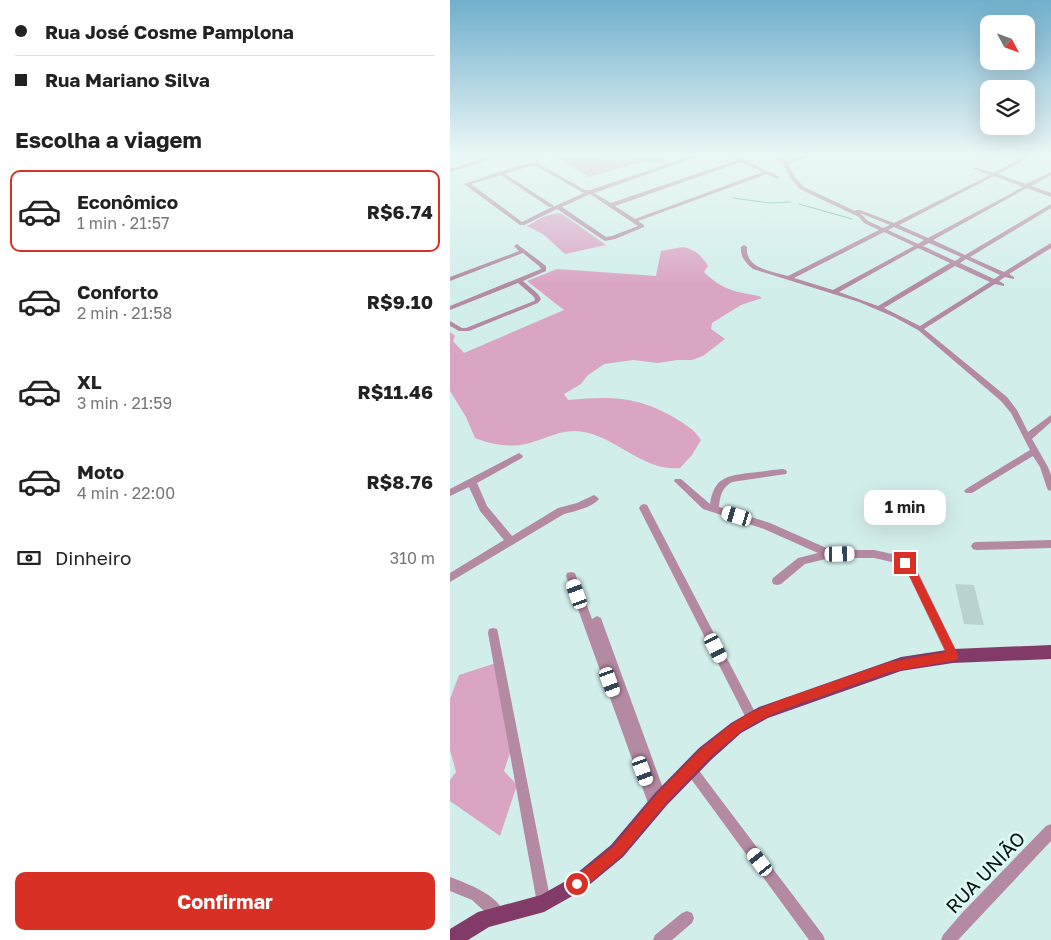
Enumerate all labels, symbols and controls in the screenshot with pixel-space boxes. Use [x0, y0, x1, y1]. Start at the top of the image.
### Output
north arrow [980, 15, 1035, 70]
map controls [980, 15, 1035, 135]
text: Rua José Cosme Pamplona [45, 20, 294, 43]
text: Rua Mariano Silva [45, 68, 210, 91]
button: layers [980, 80, 1035, 135]
text: Escolha a viagem [15, 126, 202, 153]
icon: car [17, 189, 62, 234]
text: Econômico [77, 190, 178, 213]
text: R$6.74 [367, 200, 433, 223]
text: 1 min · 21:57 [77, 213, 169, 233]
icon: car [17, 279, 62, 324]
text: Conforto [77, 280, 158, 303]
text: R$9.10 [367, 290, 433, 313]
text: 2 min · 21:58 [77, 303, 172, 323]
icon: car [17, 369, 62, 414]
text: XL [77, 370, 102, 393]
text: R$11.46 [357, 380, 433, 403]
text: 3 min · 21:59 [77, 393, 172, 413]
icon: car [17, 459, 62, 504]
text: Moto [77, 460, 124, 483]
text: R$8.76 [366, 470, 433, 493]
text: 4 min · 22:00 [77, 483, 175, 503]
callout: 1 min [864, 490, 946, 526]
text: 1 min [885, 497, 925, 517]
car [720, 504, 753, 528]
icon: cash [15, 544, 43, 572]
text: Dinheiro [55, 546, 132, 569]
car [824, 546, 855, 562]
text: 310 m [390, 548, 435, 568]
route end [894, 552, 916, 574]
car [564, 577, 589, 611]
car [702, 631, 729, 665]
car [597, 665, 622, 699]
car [630, 754, 655, 788]
street label: RUA UNIÃO [941, 827, 1029, 917]
car [744, 846, 775, 878]
button: Confirmar [15, 872, 435, 930]
route start [566, 873, 588, 895]

